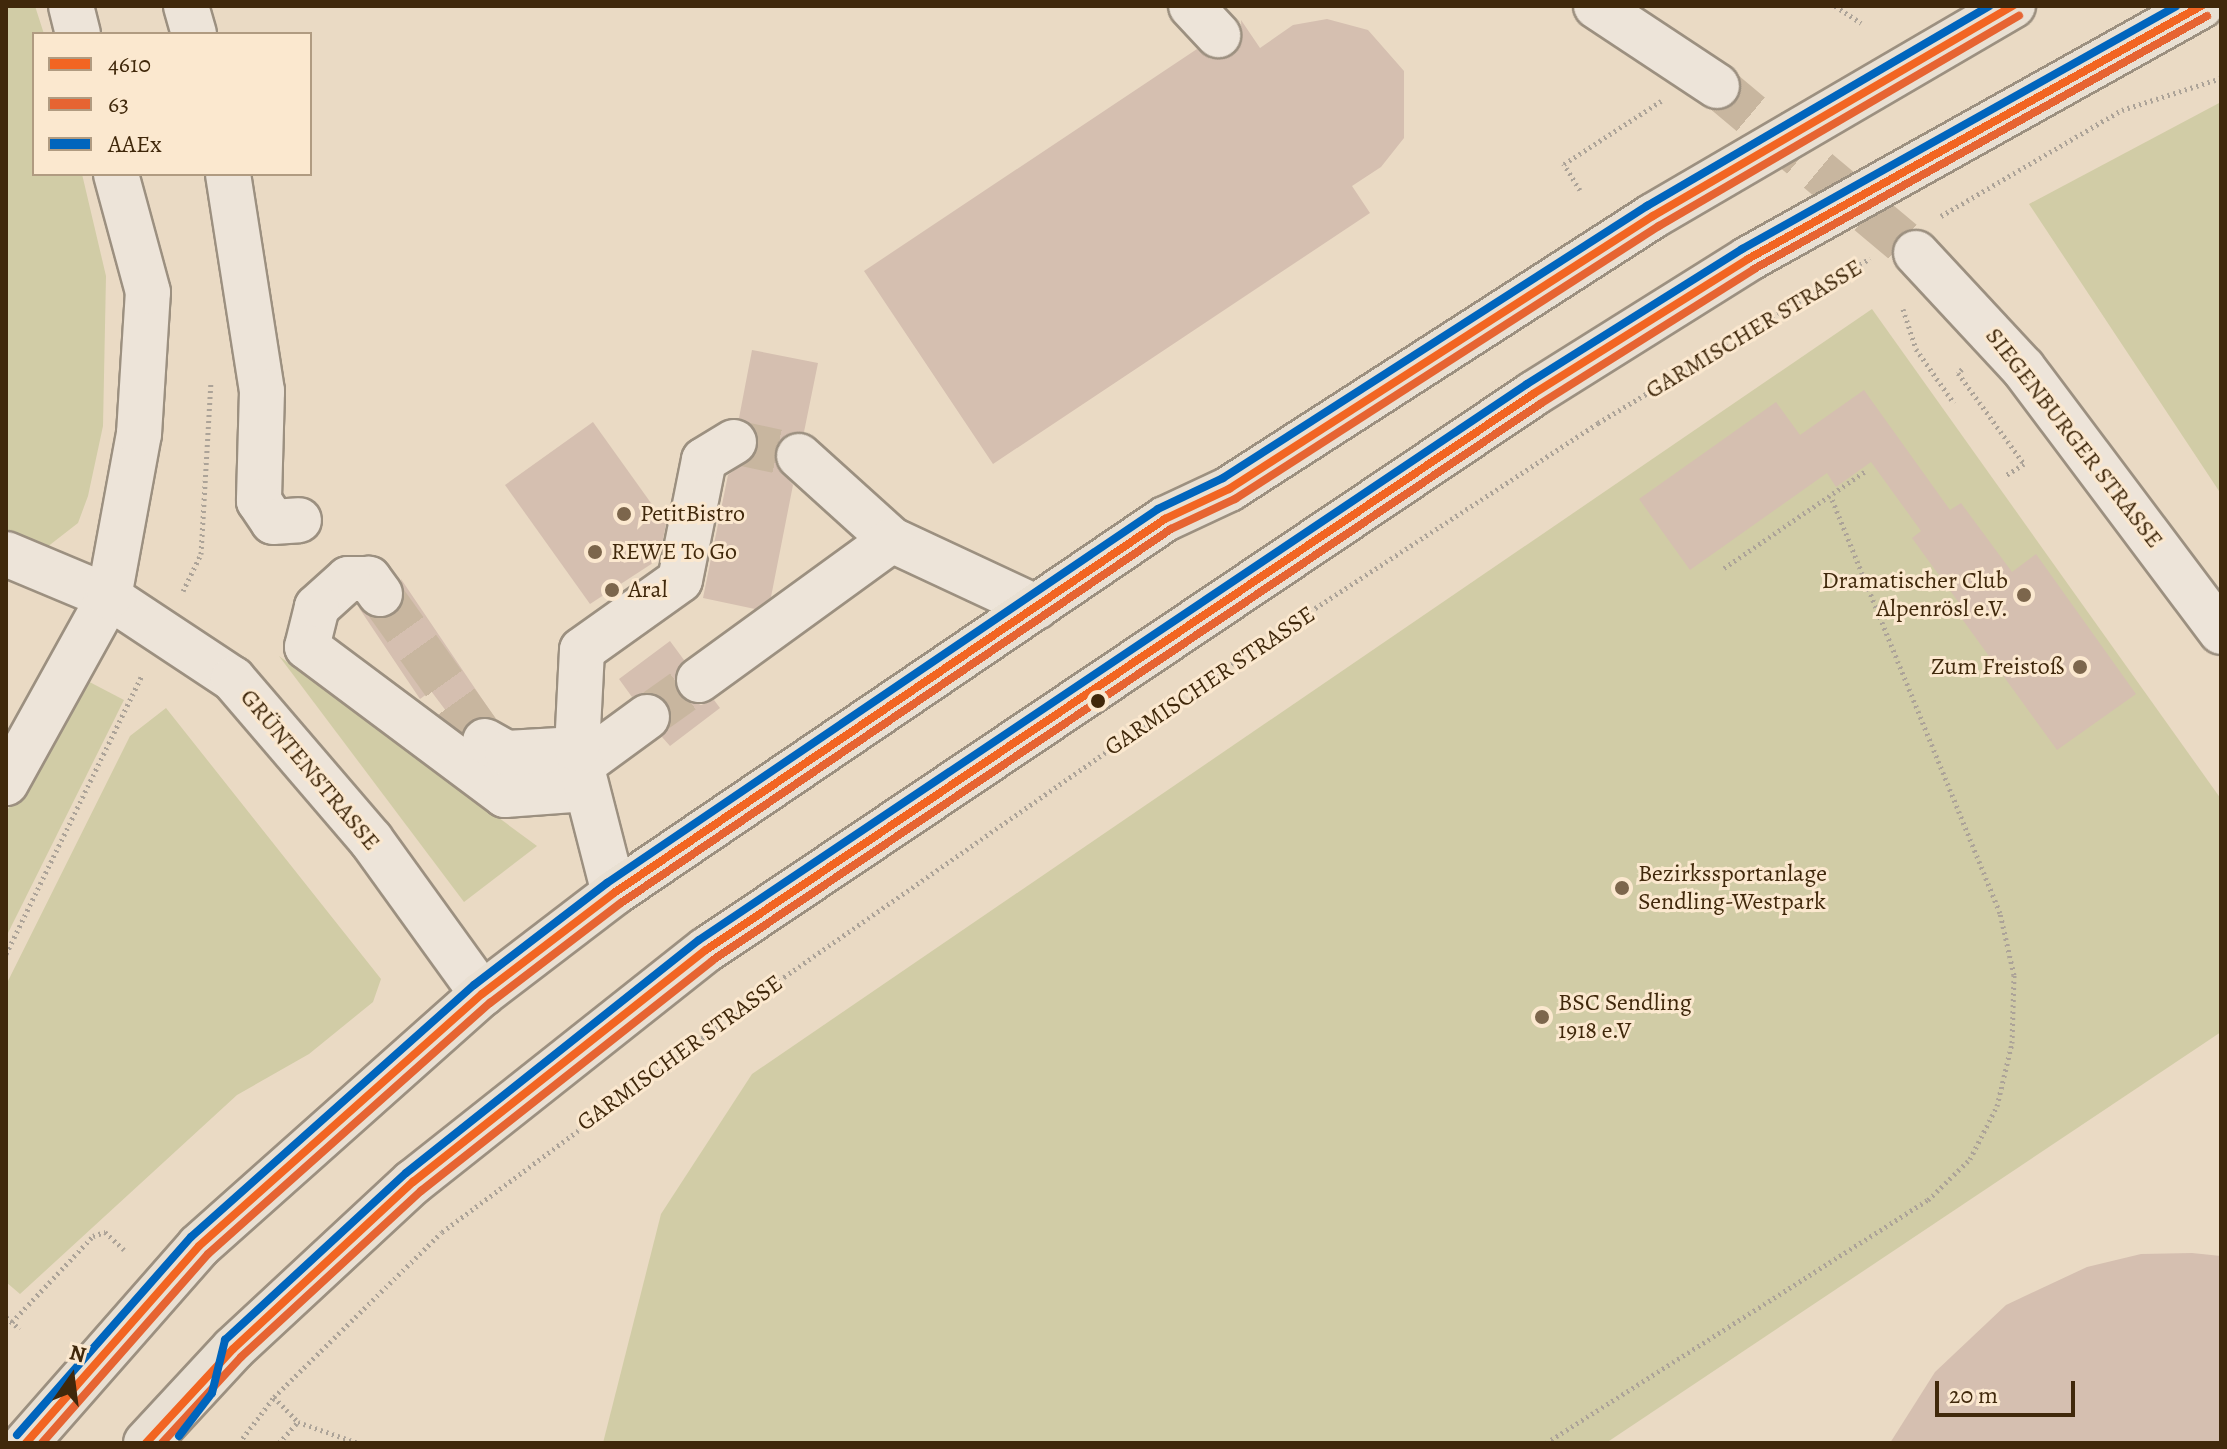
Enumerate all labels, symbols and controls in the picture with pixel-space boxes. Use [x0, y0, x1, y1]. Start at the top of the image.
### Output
legend [32, 32, 312, 176]
text: 4610 [108, 48, 151, 80]
text: 63 [108, 88, 129, 120]
text: AAEx [108, 128, 162, 160]
street label: GARMISCHER STRASSE [1641, 253, 1867, 405]
street label: SIEGENBURGER STRASSE [1979, 322, 2169, 554]
place label: PetitBistro [640, 500, 745, 528]
marker: PetitBistro [615, 505, 633, 523]
place label: REWE To Go [611, 538, 737, 566]
marker: REWE To Go [586, 543, 604, 561]
place label: Dramatischer Club Alpenrösl e.V. [1822, 567, 2008, 623]
place label: Aral [628, 576, 668, 604]
marker: Aral [603, 581, 621, 599]
marker: Dramatischer Club Alpenrösl e.V. [2015, 586, 2033, 604]
street label: GARMISCHER STRASSE [1099, 600, 1321, 762]
place label: Zum Freistoß [1931, 653, 2064, 681]
marker: Zum Freistoß [2071, 658, 2089, 676]
street label: GRÜNTENSTRASSE [234, 683, 386, 857]
unlabelled marker [1090, 693, 1106, 709]
place label: Bezirkssportanlage Sendling-Westpark [1638, 860, 1827, 916]
marker: Bezirkssportanlage Sendling-Westpark [1613, 879, 1631, 897]
street label: GARMISCHER STRASSE [572, 969, 788, 1137]
place label: BSC Sendling 1918 e.V [1558, 989, 1692, 1045]
marker: BSC Sendling 1918 e.V [1533, 1008, 1551, 1026]
north arrow [32, 1337, 112, 1417]
text: N [66, 1337, 89, 1370]
scale bar [1939, 1365, 2079, 1415]
text: 20 m [1949, 1379, 1998, 1411]

